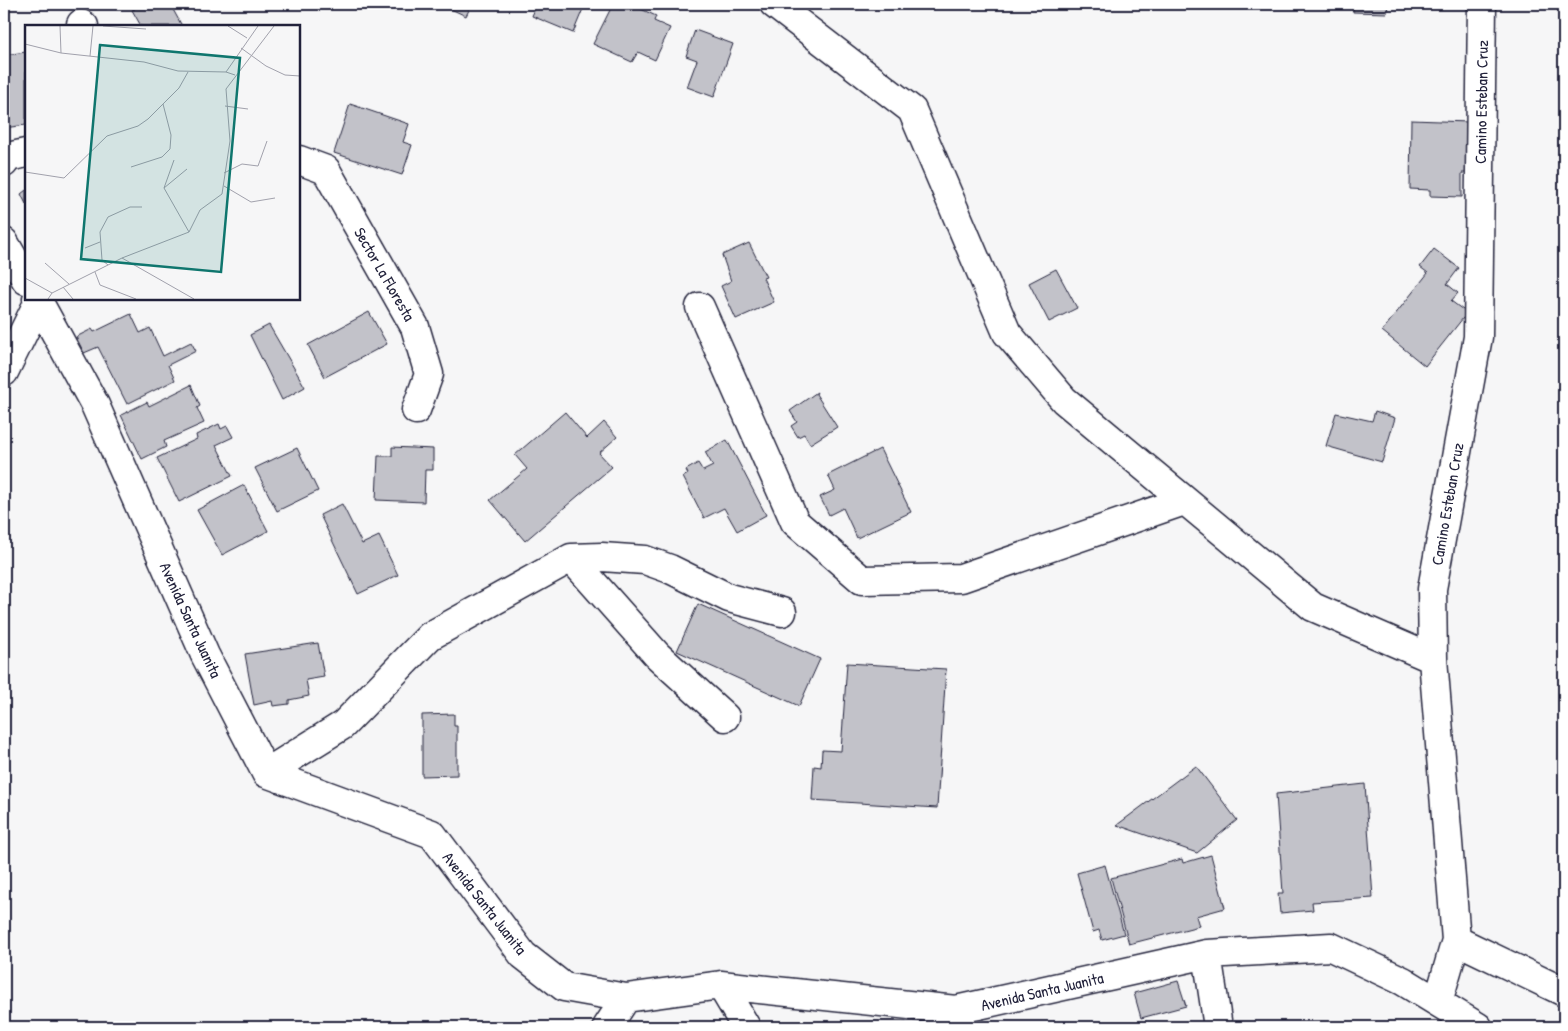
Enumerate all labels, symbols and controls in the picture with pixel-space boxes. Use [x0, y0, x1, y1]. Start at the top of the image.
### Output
inset map [25, 25, 300, 300]
street label: Camino Esteban Cruz [1469, 40, 1493, 164]
street label: Sector La Floresta [349, 223, 421, 325]
street label: Camino Esteban Cruz [1425, 441, 1469, 567]
street label: Avenida Santa Juanita [155, 559, 227, 681]
street label: Avenida Santa Juanita [438, 847, 532, 959]
street label: Avenida Santa Juanita [979, 966, 1105, 1016]

